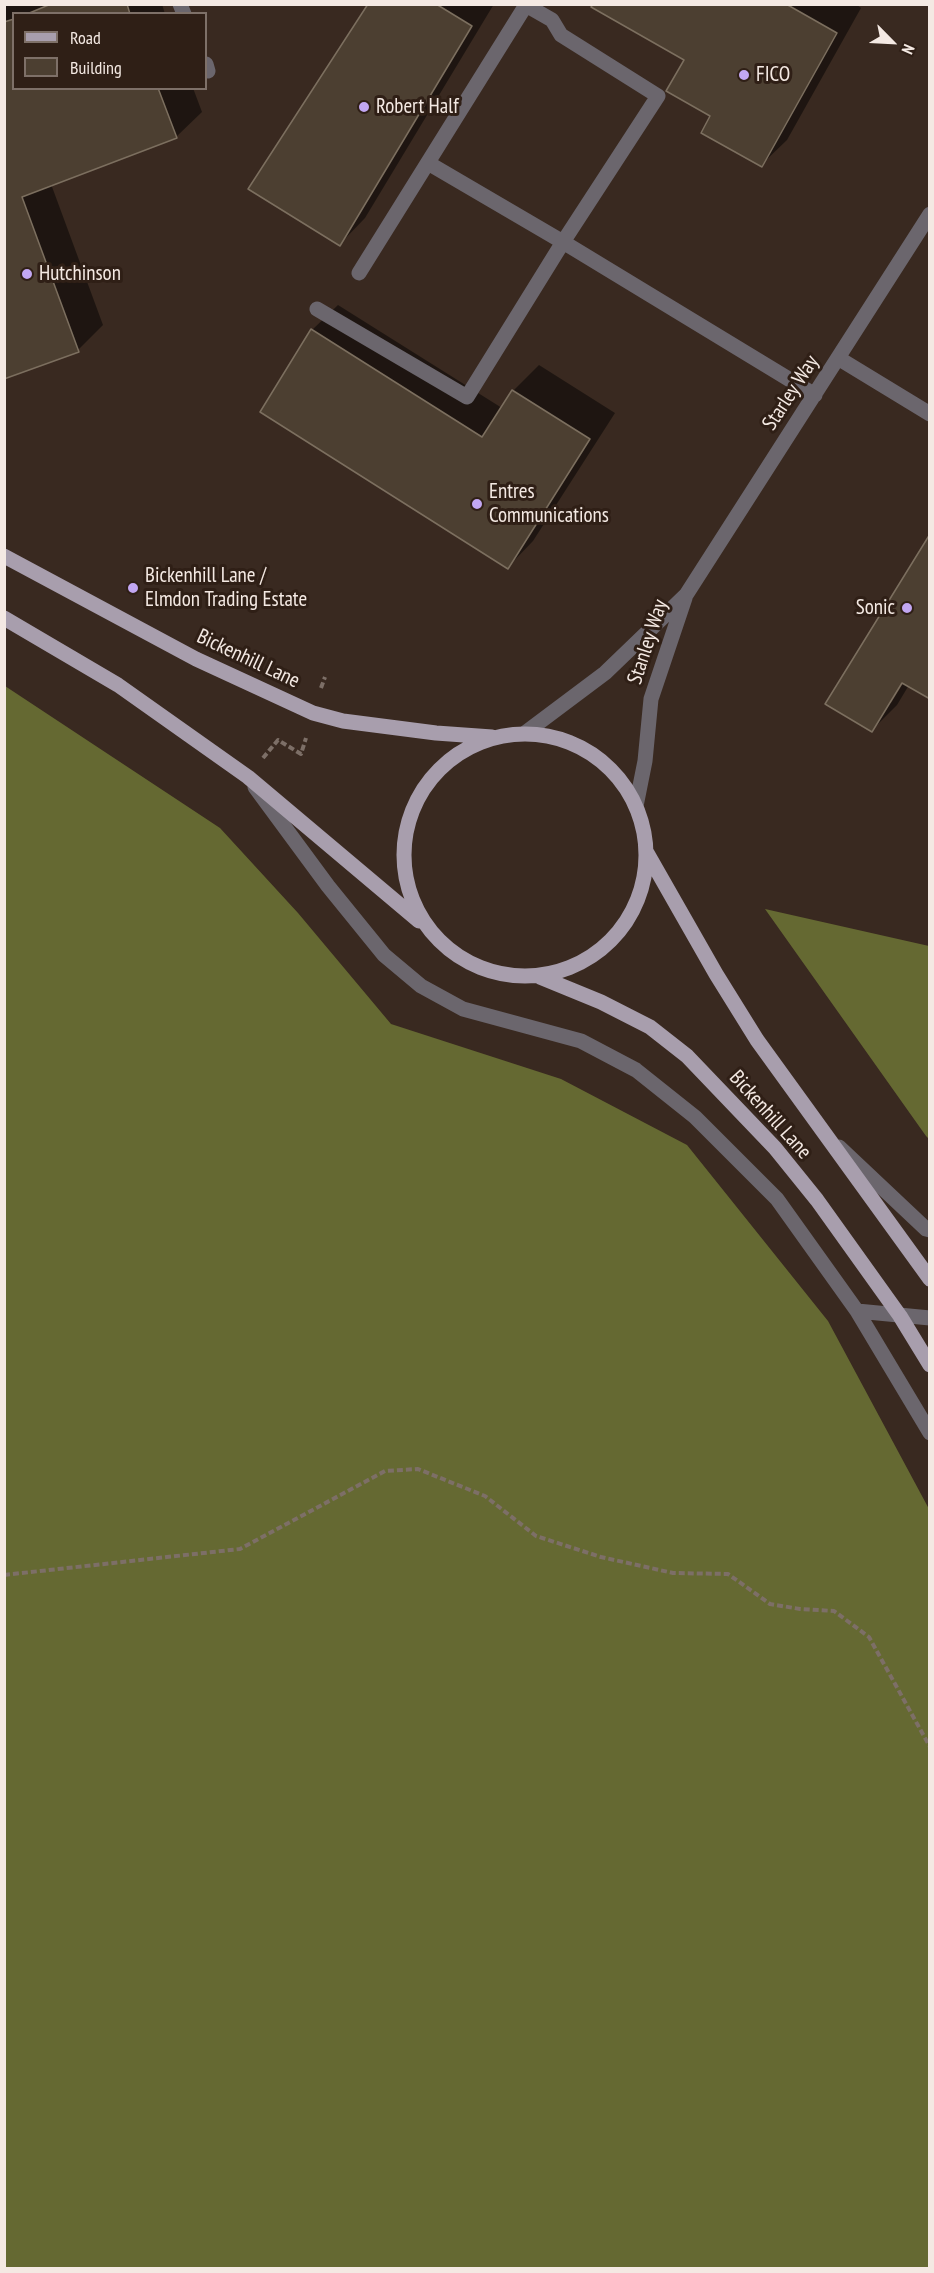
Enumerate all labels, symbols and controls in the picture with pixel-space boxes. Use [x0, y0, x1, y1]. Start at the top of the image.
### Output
legend [12, 12, 207, 90]
north arrow [862, 12, 922, 72]
text: Road [70, 26, 101, 49]
text: N [898, 41, 919, 57]
text: Building [70, 56, 122, 79]
place label: FICO [756, 62, 790, 88]
marker: FICO [737, 68, 751, 82]
place label: Robert Half [376, 94, 459, 120]
marker: Robert Half [357, 100, 371, 114]
place label: Hutchinson [39, 261, 121, 287]
marker: Hutchinson [20, 267, 34, 281]
street label: Starley Way [758, 351, 824, 435]
place label: Entres Communications [489, 479, 609, 529]
marker: Entres Communications [470, 497, 484, 511]
place label: Bickenhill Lane / Elmdon Trading Estate [145, 563, 307, 613]
marker: Bickenhill Lane / Elmdon Trading Estate [126, 581, 140, 595]
place label: Sonic [856, 595, 895, 621]
street label: Stanley Way [622, 596, 674, 688]
marker: Sonic [900, 601, 914, 615]
street label: Bickenhill Lane [193, 624, 303, 694]
street label: Bickenhill Lane [724, 1066, 816, 1164]

